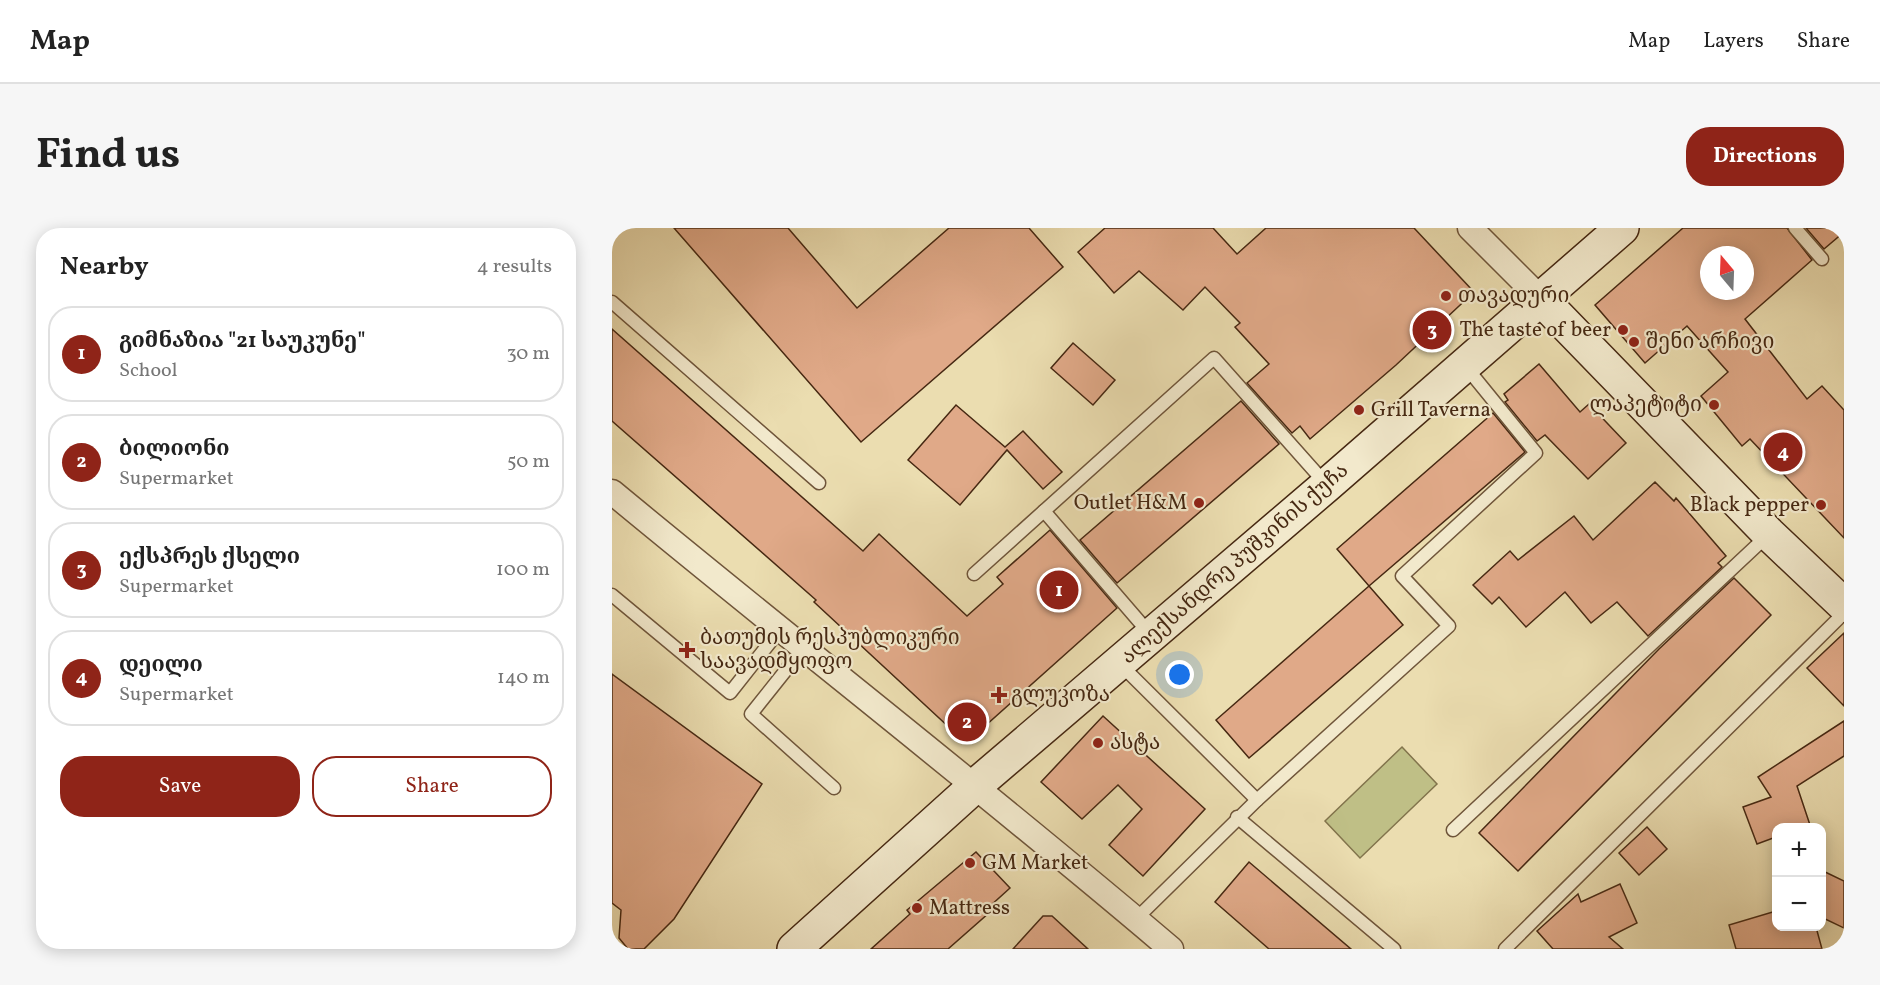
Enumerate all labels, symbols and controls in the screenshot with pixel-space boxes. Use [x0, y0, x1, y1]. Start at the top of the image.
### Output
text: Map [30, 22, 90, 61]
text: Map [1628, 27, 1670, 56]
text: Layers [1703, 27, 1764, 56]
text: Share [1797, 27, 1850, 56]
text: Find us [36, 127, 180, 186]
button: Directions [1686, 127, 1844, 186]
north arrow [1700, 246, 1754, 300]
text: Nearby [60, 249, 149, 285]
text: 4 results [477, 253, 552, 281]
place label: თავადური [1458, 282, 1569, 311]
marker: თავადური [1439, 289, 1453, 303]
pin: 3 [1412, 308, 1452, 352]
place label: The taste of beer [1459, 316, 1611, 345]
marker: The taste of beer [1616, 323, 1630, 337]
text: გიმნაზია "21 საუკუნე" [119, 326, 366, 357]
place label: შენი არჩივი [1646, 328, 1774, 357]
marker: შენი არჩივი [1627, 335, 1641, 349]
text: 1 [77, 340, 86, 368]
text: 30 m [506, 340, 550, 368]
text: School [119, 357, 177, 385]
place label: ლაპეტიტი [1589, 391, 1702, 420]
place label: Grill Taverna [1371, 396, 1491, 425]
marker: ლაპეტიტი [1707, 398, 1721, 412]
marker: Grill Taverna [1352, 403, 1366, 417]
pin: 4 [1764, 430, 1802, 474]
text: ბილიონი [119, 434, 229, 465]
text: 2 [76, 448, 87, 476]
text: 50 m [507, 448, 550, 476]
street label: ალექსანდრე პუშკინის ქუჩა [1115, 457, 1355, 671]
text: Supermarket [119, 465, 234, 493]
place label: Outlet H&M [1074, 489, 1187, 518]
place label: Black pepper [1690, 491, 1809, 520]
marker: Outlet H&M [1192, 496, 1206, 510]
marker: Black pepper [1814, 498, 1828, 512]
text: ექსპრეს ქსელი [119, 542, 300, 573]
text: 3 [76, 556, 87, 584]
text: 100 m [496, 556, 550, 584]
pin: 1 [1040, 568, 1078, 613]
text: Supermarket [119, 573, 234, 601]
place label: ბათუმის რესპუბლიკური საავადმყოფო [700, 624, 960, 677]
marker: ბათუმის რესპუბლიკური საავადმყოფო [678, 641, 696, 659]
text: დეილი [119, 650, 203, 681]
your location [1165, 660, 1194, 689]
text: 4 [75, 664, 88, 692]
text: 140 m [497, 664, 550, 692]
text: Supermarket [119, 681, 234, 709]
place label: გლუკოზა [1011, 681, 1110, 710]
marker: გლუკოზა [992, 688, 1006, 702]
pin: 2 [948, 700, 986, 744]
place label: ასტა [1110, 729, 1160, 758]
marker: ასტა [1091, 736, 1105, 750]
button: Save [60, 756, 300, 817]
button: Share [312, 756, 552, 817]
map controls [1772, 823, 1826, 931]
button: + [1772, 823, 1826, 877]
place label: GM Market [982, 849, 1088, 878]
marker: GM Market [963, 856, 977, 870]
button: − [1772, 877, 1826, 931]
place label: Mattress [929, 894, 1010, 923]
marker: Mattress [910, 901, 924, 915]

